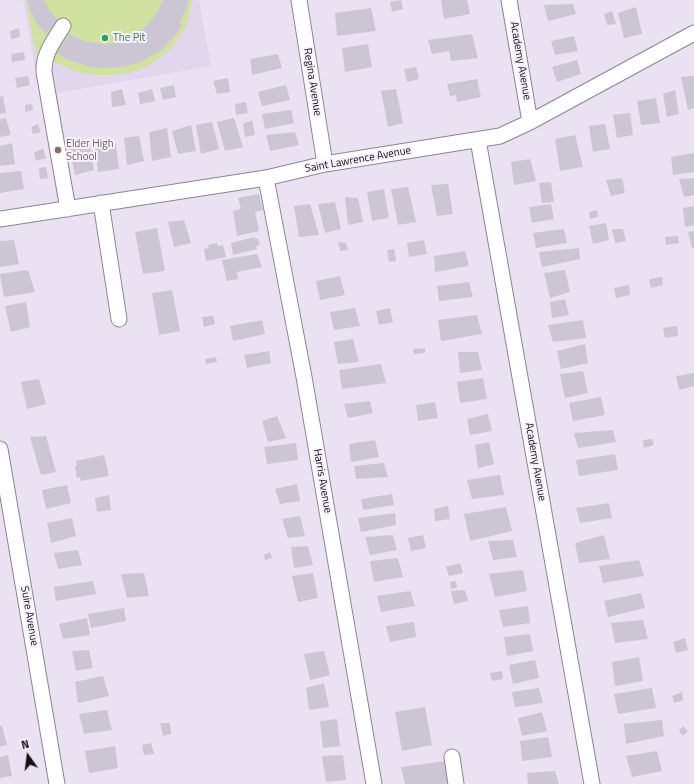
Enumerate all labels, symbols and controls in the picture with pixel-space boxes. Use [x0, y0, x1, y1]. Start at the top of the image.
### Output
street label: Academy Avenue [507, 21, 533, 101]
place label: The Pit [113, 31, 145, 45]
marker: The Pit [100, 33, 110, 43]
street label: Regina Avenue [300, 47, 324, 117]
place label: Elder High School [66, 137, 114, 163]
street label: Saint Lawrence Avenue [304, 144, 412, 176]
marker: Elder High School [53, 145, 63, 155]
street label: Academy Avenue [522, 422, 548, 502]
street label: Harris Avenue [310, 448, 334, 514]
street label: Suire Avenue [17, 585, 41, 647]
north arrow [8, 736, 48, 776]
text: N [19, 736, 31, 753]

